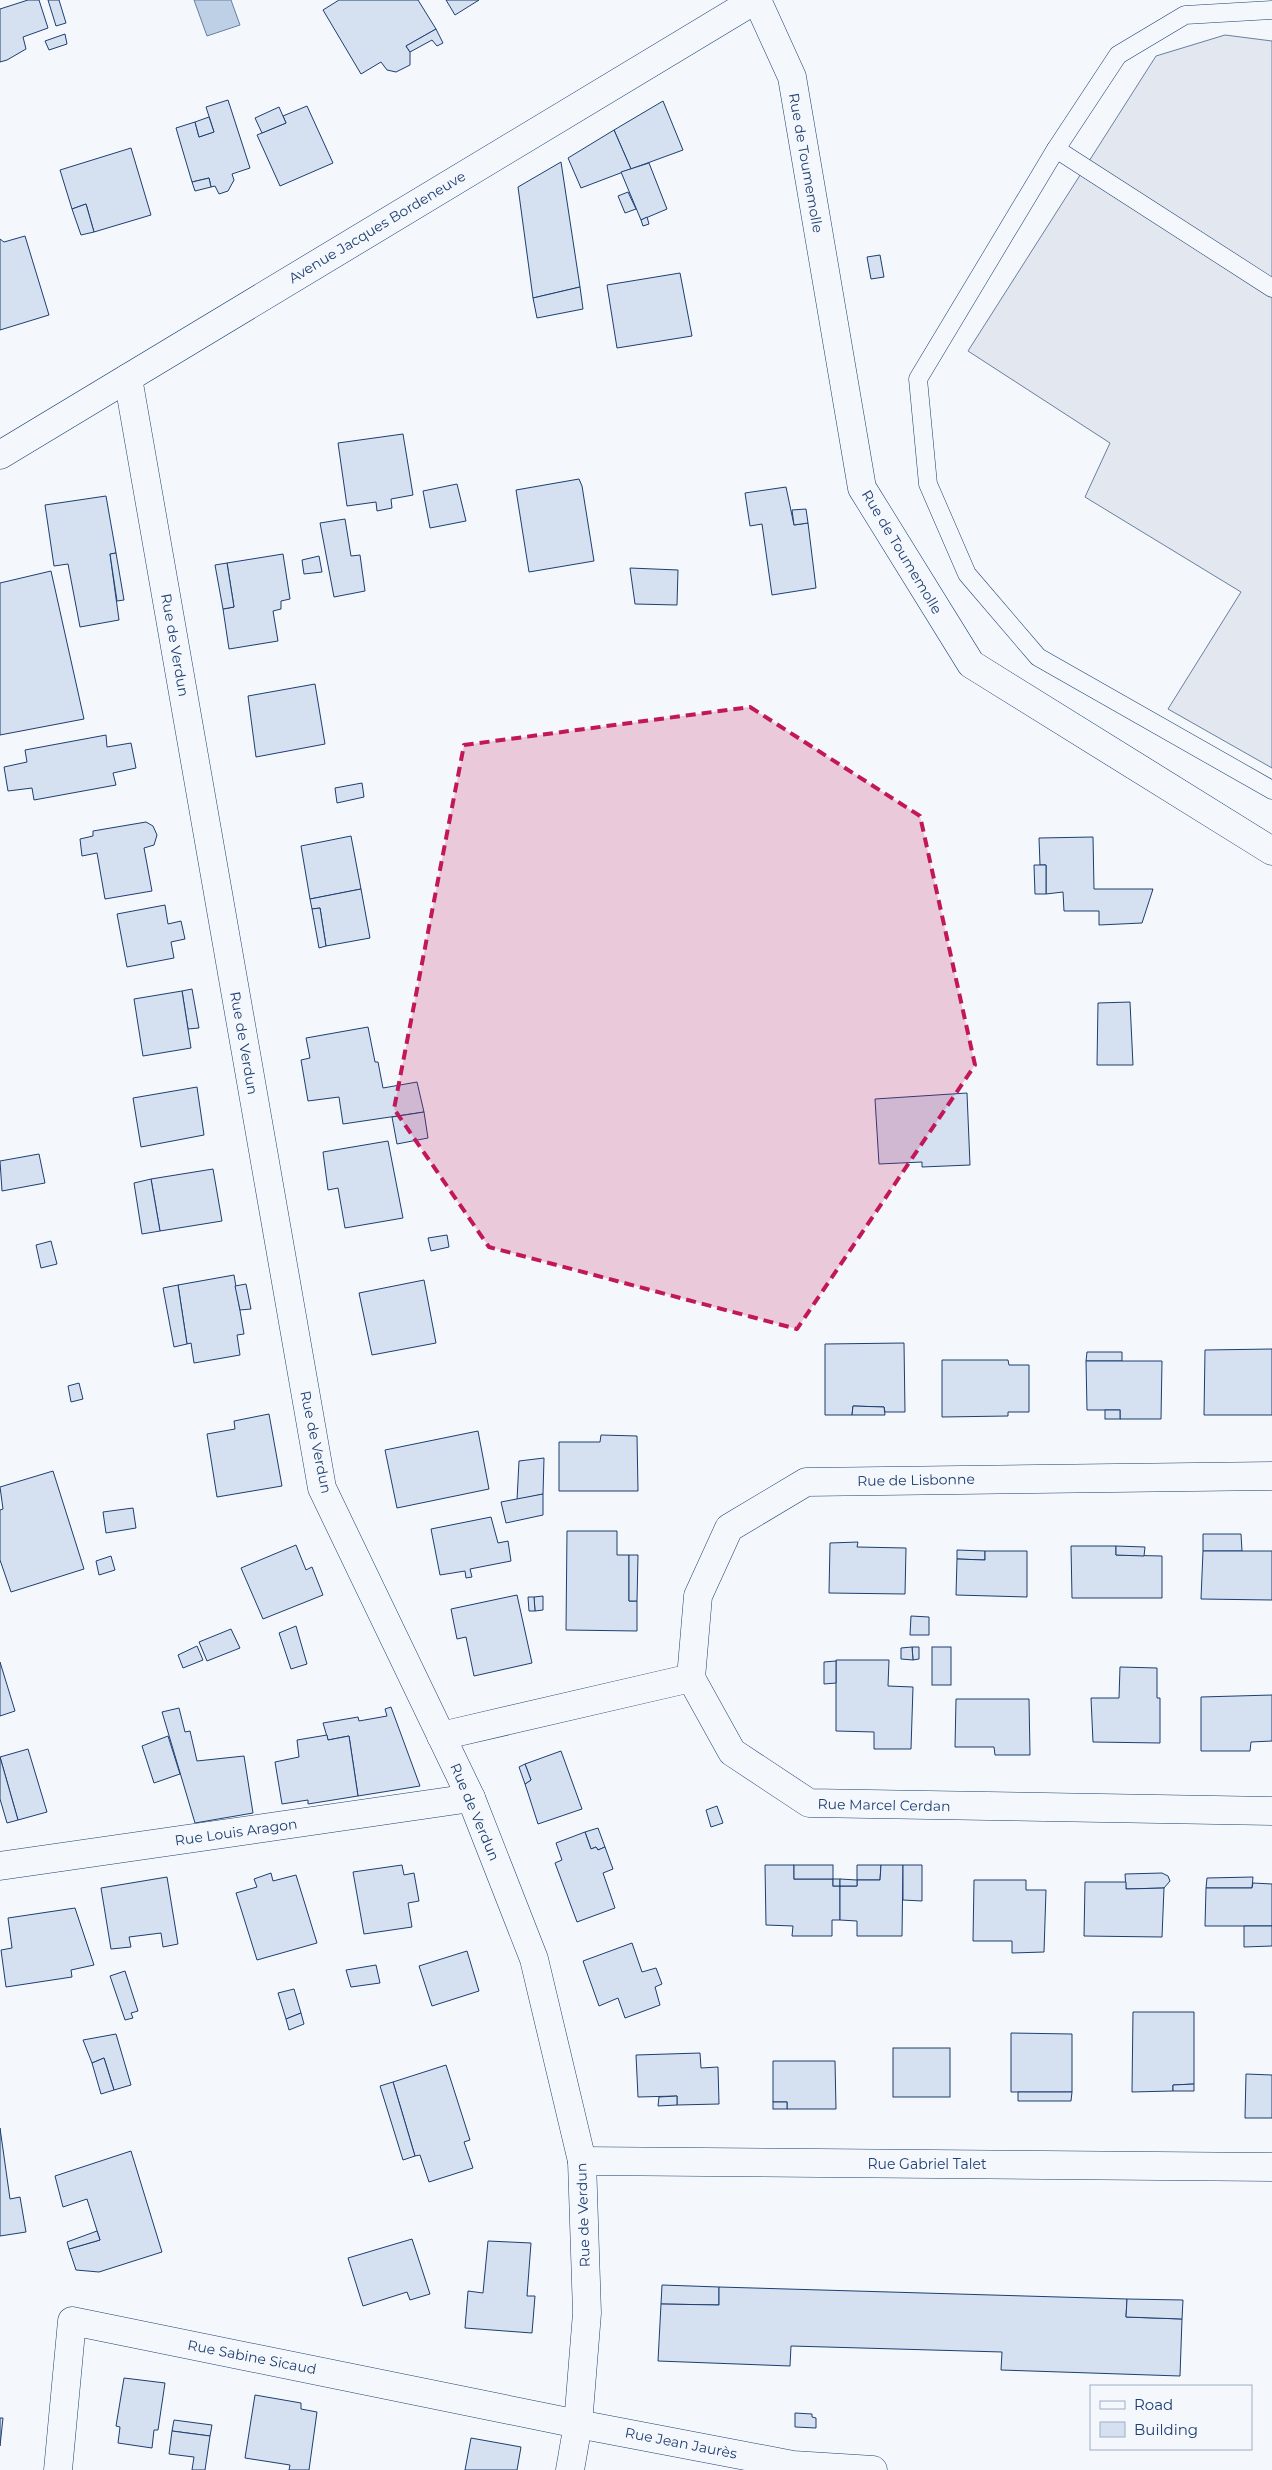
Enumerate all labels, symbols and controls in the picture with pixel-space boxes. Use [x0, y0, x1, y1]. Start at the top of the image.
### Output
street label: Rue de Toumemolle [785, 92, 827, 234]
street label: Avenue Jacques Bordeneuve [285, 167, 469, 287]
street label: Rue de Toumemolle [858, 487, 946, 617]
street label: Rue de Verdun [157, 592, 193, 698]
street label: Rue de Verdun [226, 990, 262, 1096]
street label: Rue de Verdun [296, 1389, 336, 1495]
street label: Rue de Lisbonne [857, 1470, 975, 1490]
street label: Rue de Verdun [446, 1760, 504, 1864]
street label: Rue Marcel Cerdan [817, 1795, 951, 1815]
street label: Rue Louis Aragon [174, 1814, 298, 1850]
street label: Rue Gabriel Talet [867, 2155, 987, 2173]
street label: Rue de Verdun [572, 2162, 594, 2268]
street label: Rue Sabine Sicaud [186, 2336, 318, 2378]
legend [1090, 2385, 1252, 2450]
text: Road [1134, 2395, 1173, 2414]
text: Building [1134, 2420, 1198, 2439]
street label: Rue Jean Jaurès [623, 2423, 739, 2463]

